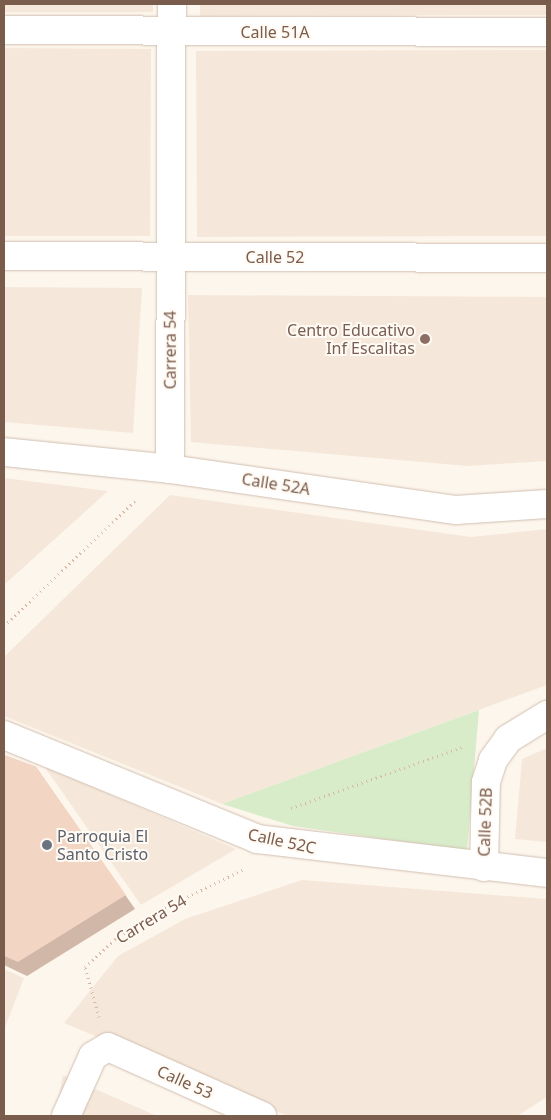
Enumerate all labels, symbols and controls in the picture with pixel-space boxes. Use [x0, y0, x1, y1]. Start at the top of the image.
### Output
street label: Calle 51A [240, 22, 310, 42]
street label: Calle 52 [246, 247, 304, 267]
street label: Carrera 54 [160, 311, 180, 389]
place label: Centro Educativo Inf Escalitas [287, 320, 415, 358]
marker: Centro Educativo Inf Escalitas [419, 333, 431, 345]
street label: Calle 52A [240, 469, 312, 499]
street label: Calle 52B [474, 787, 496, 857]
street label: Calle 52C [246, 824, 318, 858]
place label: Parroquia El Santo Cristo [57, 826, 148, 864]
marker: Parroquia El Santo Cristo [41, 839, 53, 851]
street label: Carrera 54 [112, 890, 190, 948]
street label: Calle 53 [154, 1061, 216, 1103]

